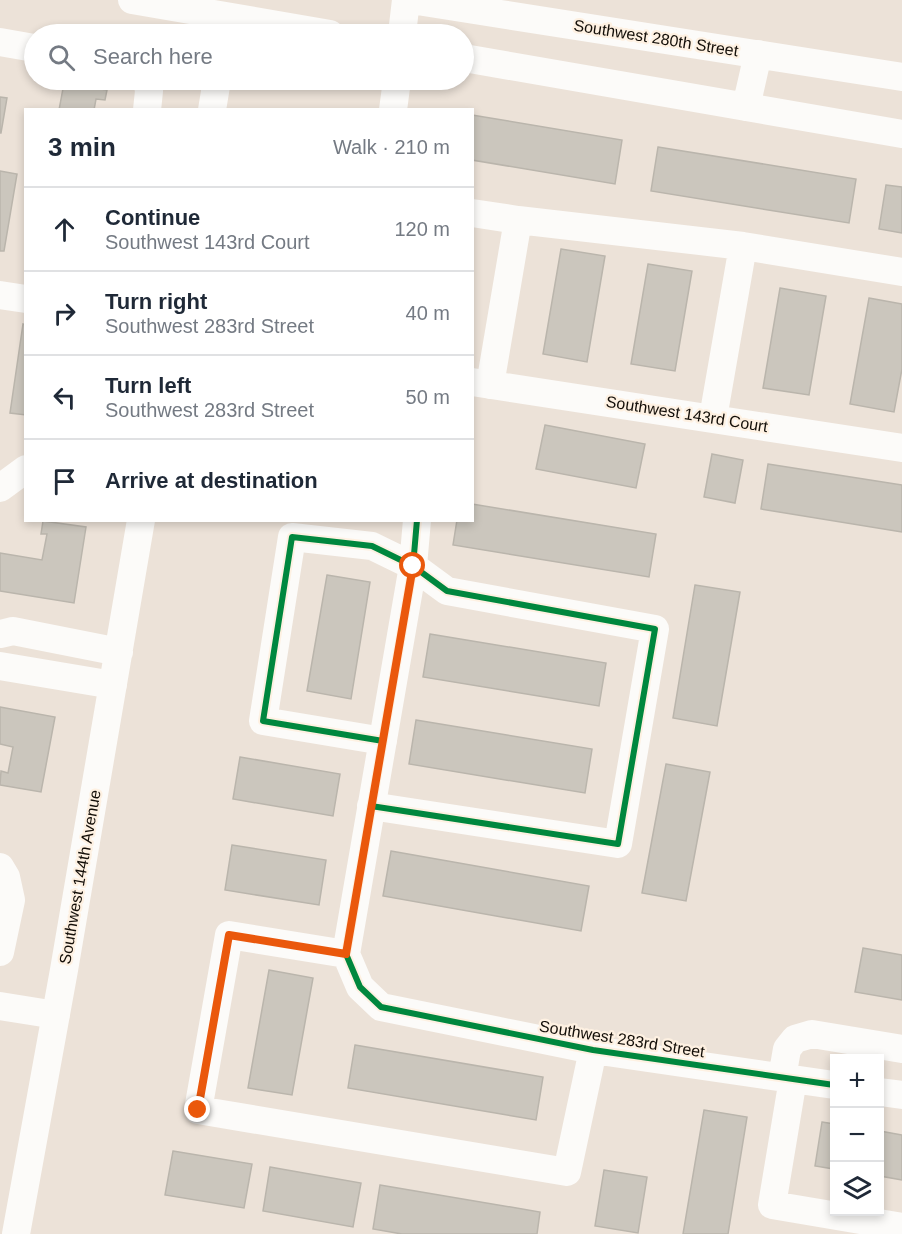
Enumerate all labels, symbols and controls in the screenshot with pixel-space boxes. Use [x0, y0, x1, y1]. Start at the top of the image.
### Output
street label: Southwest 280th Street [573, 17, 740, 59]
search box [24, 24, 474, 90]
icon: search [45, 41, 78, 74]
text: Search here [93, 44, 213, 69]
text: 3 min [48, 132, 116, 162]
text: Walk · 210 m [333, 136, 450, 158]
text: Continue [105, 205, 200, 230]
icon: ahead [48, 213, 81, 246]
text: 120 m [394, 218, 450, 240]
text: Southwest 143rd Court [105, 231, 310, 253]
text: Turn right [105, 289, 207, 314]
icon: right [48, 297, 81, 330]
text: 40 m [406, 302, 450, 324]
text: Southwest 283rd Street [105, 315, 314, 337]
text: Turn left [105, 373, 191, 398]
icon: left [48, 381, 81, 414]
text: 50 m [406, 386, 450, 408]
street label: Southwest 143rd Court [605, 393, 770, 435]
text: Southwest 283rd Street [105, 399, 314, 421]
icon: arrive [48, 465, 81, 498]
text: Arrive at destination [105, 468, 318, 493]
route start [399, 552, 425, 578]
street label: Southwest 144th Avenue [56, 788, 104, 966]
street label: Southwest 283rd Street [538, 1018, 706, 1061]
map controls [830, 1054, 884, 1216]
button: + [830, 1054, 884, 1108]
route end [184, 1096, 210, 1122]
button: − [830, 1108, 884, 1162]
button: layers [830, 1162, 884, 1216]

